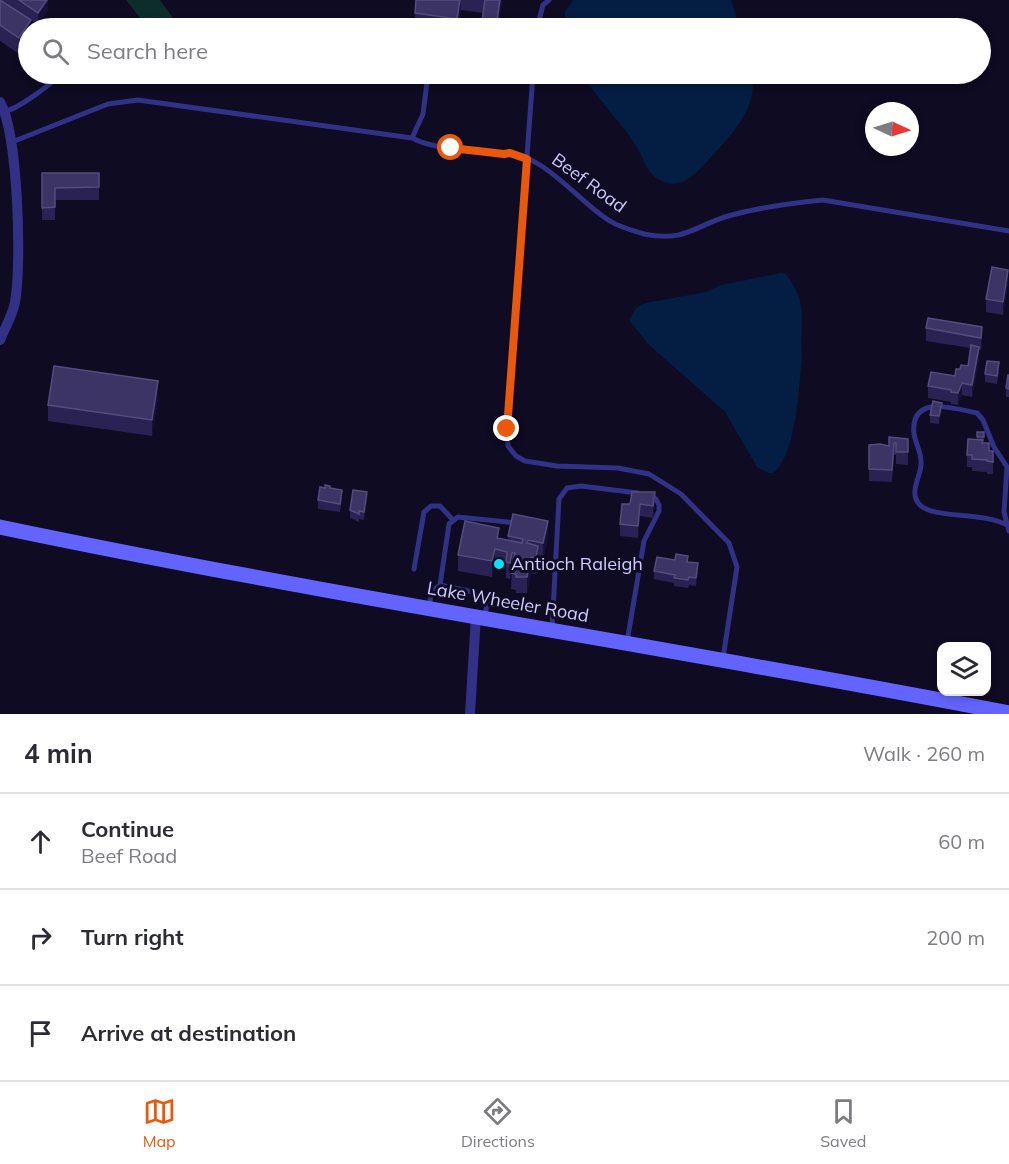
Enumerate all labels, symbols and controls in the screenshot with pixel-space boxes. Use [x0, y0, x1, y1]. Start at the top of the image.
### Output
search box [18, 18, 991, 84]
icon: search [39, 35, 72, 68]
text: Search here [87, 37, 208, 65]
north arrow [865, 102, 919, 156]
route start [437, 134, 463, 160]
street label: Beef Road [547, 148, 631, 217]
route end [493, 415, 519, 441]
place label: Antioch Raleigh [511, 552, 643, 575]
marker: Antioch Raleigh [492, 557, 506, 571]
street label: Lake Wheeler Road [425, 576, 591, 627]
map controls [937, 642, 991, 696]
button: layers [937, 642, 991, 696]
text: 4 min [24, 737, 93, 770]
text: Walk · 260 m [863, 741, 985, 766]
text: Continue [81, 815, 174, 843]
icon: ahead [24, 825, 57, 858]
text: 60 m [938, 829, 985, 854]
text: Beef Road [81, 843, 177, 868]
icon: right [24, 921, 57, 954]
text: Turn right [81, 923, 184, 951]
text: 200 m [926, 925, 985, 950]
icon: arrive [24, 1017, 57, 1050]
text: Arrive at destination [81, 1019, 296, 1047]
tab: Map [143, 1095, 176, 1151]
tab: Directions [461, 1095, 535, 1151]
tab: Saved [820, 1095, 866, 1151]

